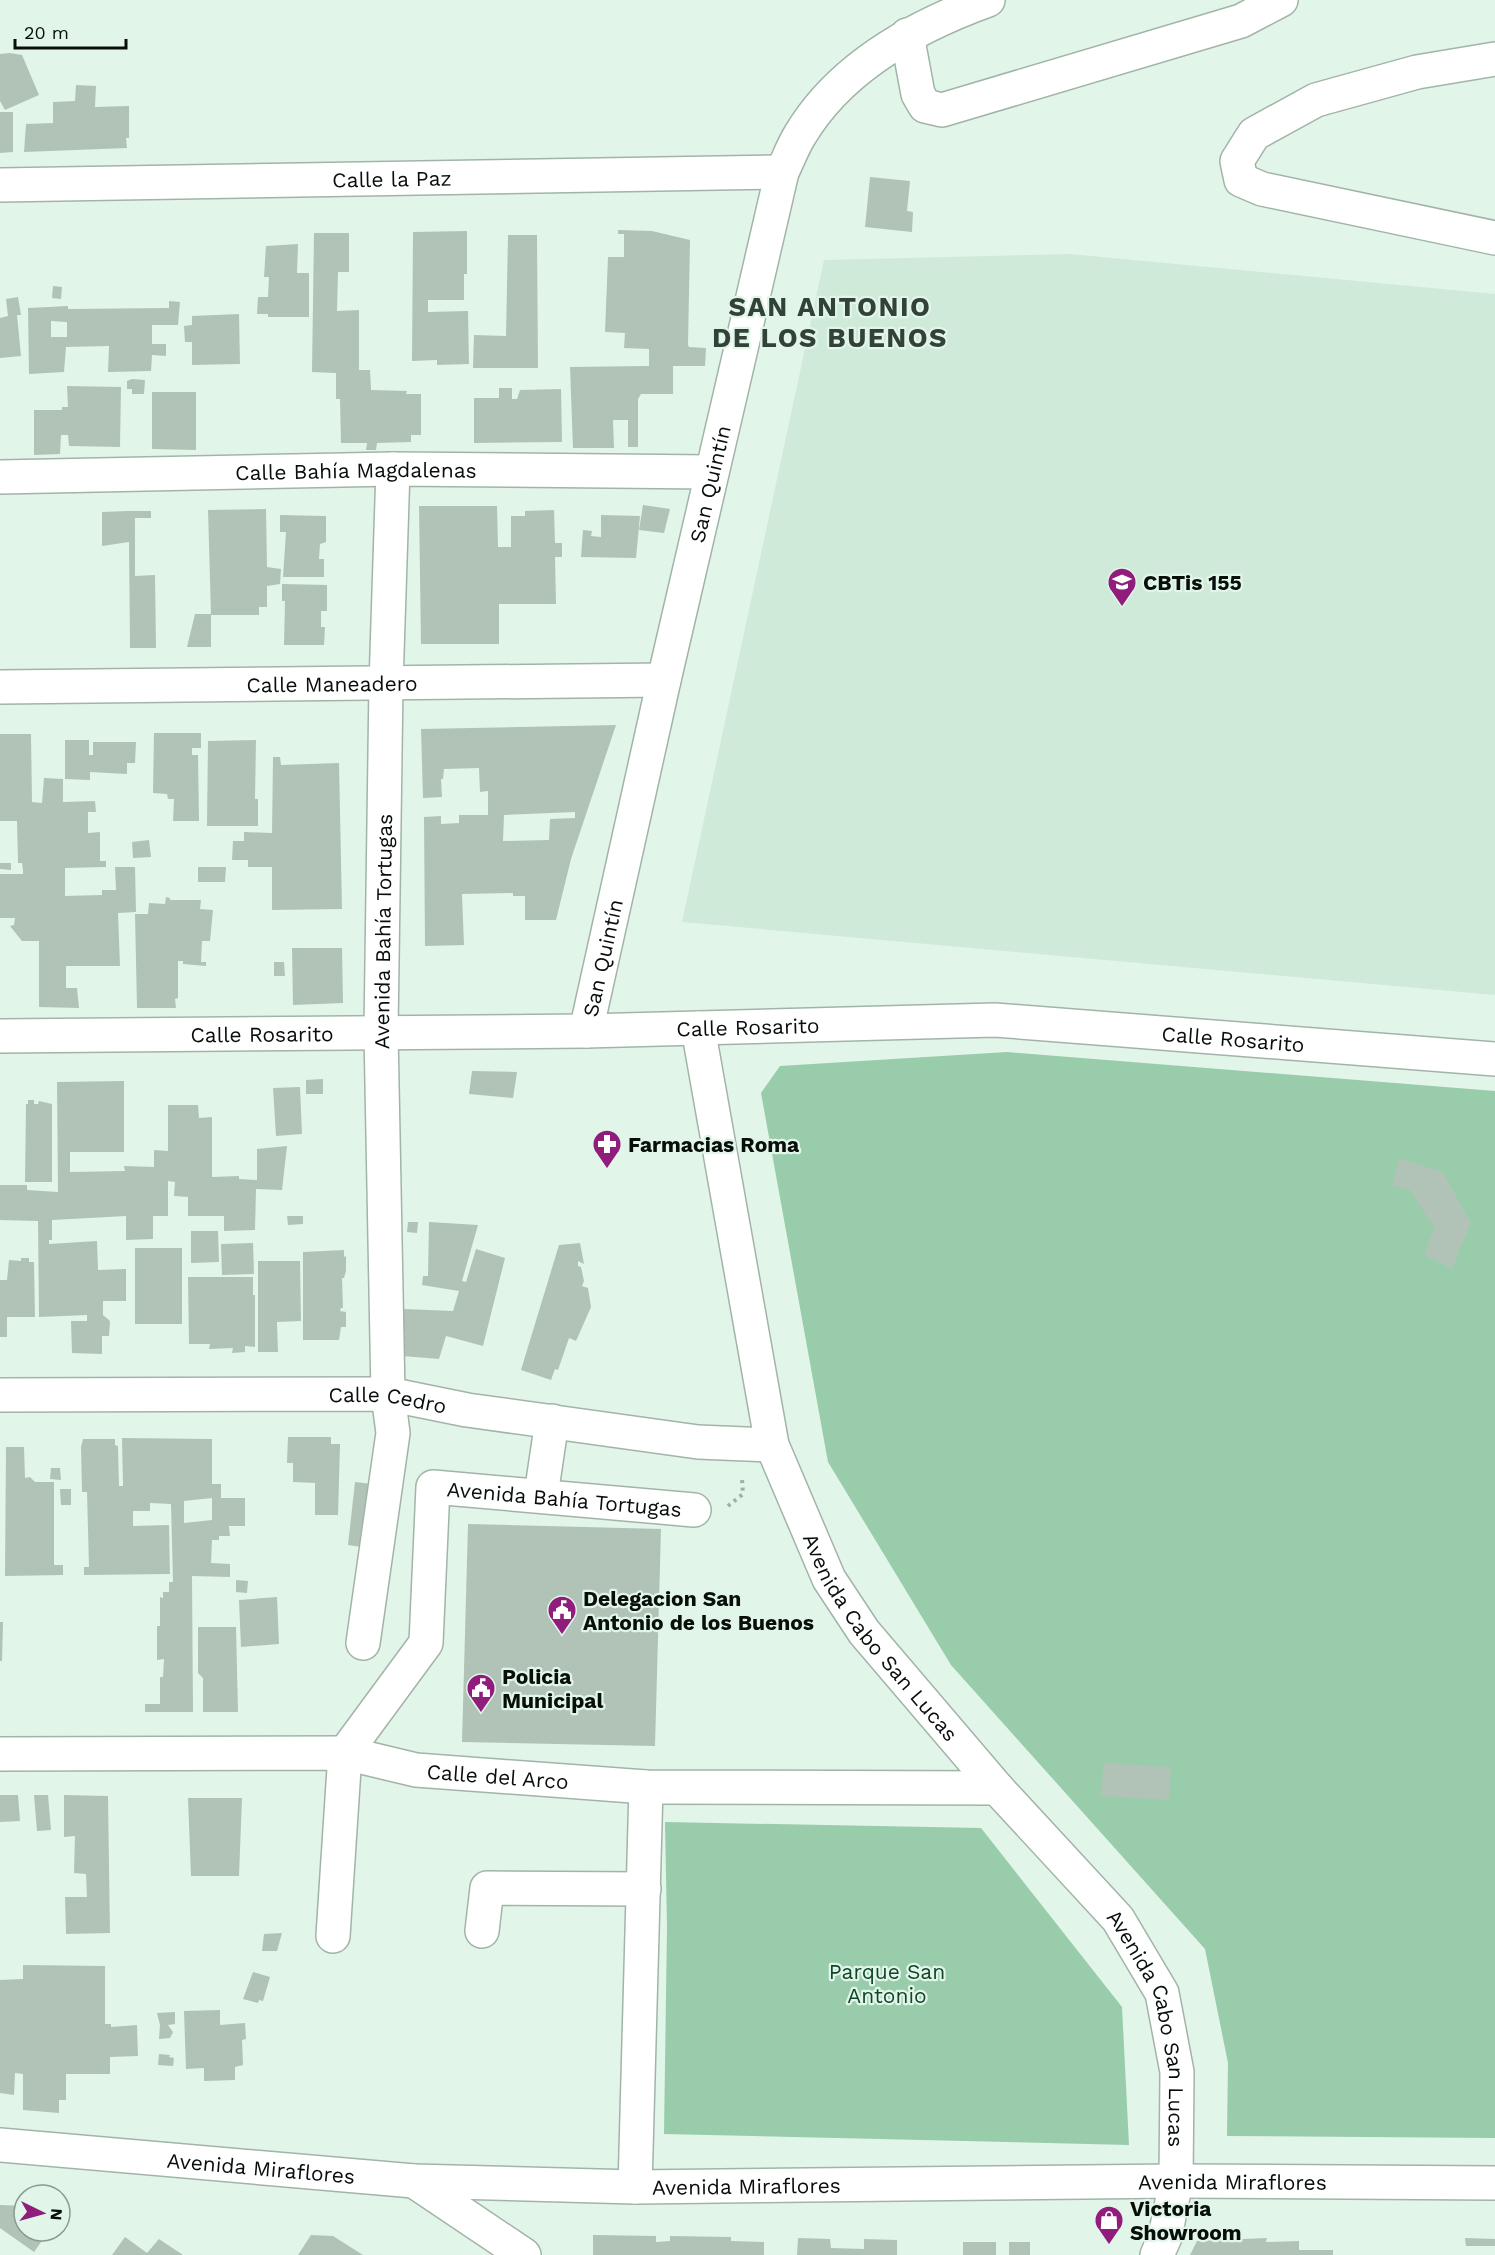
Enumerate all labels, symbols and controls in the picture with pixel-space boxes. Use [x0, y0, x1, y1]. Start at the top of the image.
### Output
scale bar [15, 12, 126, 50]
text: 20 m [24, 22, 69, 43]
street label: Calle la Paz [332, 165, 452, 192]
district label: SAN ANTONIO DE LOS BUENOS [712, 291, 948, 354]
street label: San Quintín [684, 423, 735, 545]
street label: Calle Bahía Magdalenas [235, 456, 477, 485]
school or university icon: CBTis 155 [1106, 566, 1138, 608]
place label: CBTis 155 [1143, 570, 1242, 595]
street label: Calle Maneadero [246, 670, 418, 697]
street label: Avenida Bahía Tortugas [368, 814, 397, 1050]
street label: San Quintín [577, 897, 627, 1019]
street label: Calle Rosarito [676, 1012, 820, 1041]
street label: Calle Rosarito [190, 1021, 334, 1047]
street label: Calle Rosarito [1161, 1021, 1305, 1057]
pharmacy icon: Farmacias Roma [591, 1128, 623, 1170]
place label: Farmacias Roma [628, 1132, 800, 1157]
street label: Calle Cedro [328, 1382, 449, 1418]
street label: Avenida Bahía Tortugas [446, 1476, 683, 1521]
street label: Avenida Cabo San Lucas [798, 1529, 964, 1746]
place label: Delegacion San Antonio de los Buenos [583, 1586, 814, 1635]
public building icon: Delegacion San Antonio de los Buenos [546, 1594, 578, 1636]
place label: Policia Municipal [502, 1664, 603, 1713]
public building icon: Policia Municipal [465, 1672, 497, 1714]
street label: Calle del Arco [426, 1758, 570, 1794]
street label: Avenida Cabo San Lucas [1102, 1903, 1190, 2147]
park label: Parque San Antonio [829, 1959, 945, 2008]
street label: Avenida Miraflores [166, 2147, 356, 2188]
street label: Avenida Miraflores [1138, 2168, 1327, 2194]
street label: Avenida Miraflores [652, 2172, 841, 2199]
north arrow [12, 2183, 72, 2243]
place label: Victoria Showroom [1130, 2196, 1242, 2245]
shop icon: Victoria Showroom [1093, 2204, 1125, 2246]
text: N [46, 2208, 66, 2221]

